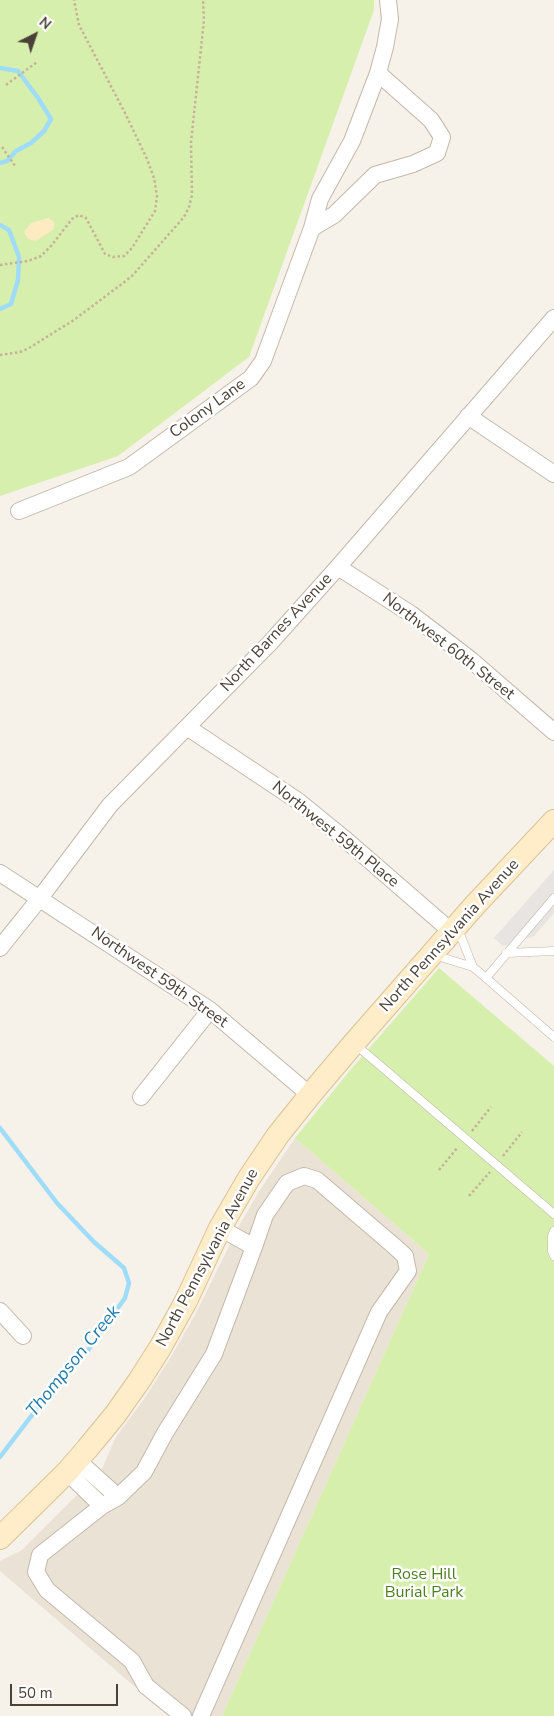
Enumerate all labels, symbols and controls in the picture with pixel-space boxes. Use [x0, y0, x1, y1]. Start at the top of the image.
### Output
north arrow [10, 10, 60, 60]
text: N [35, 13, 55, 34]
street label: Colony Lane [166, 375, 250, 443]
street label: North Barnes Avenue [217, 570, 337, 696]
street label: Northwest 60th Street [378, 589, 518, 705]
street label: Northwest 59th Place [268, 778, 402, 892]
street label: North Pennsylvania Avenue [376, 856, 524, 1016]
street label: Northwest 59th Street [87, 924, 231, 1032]
street label: North Pennsylvania Avenue [153, 1166, 263, 1350]
water label: Thompson Creek [22, 1302, 126, 1422]
park label: Rose Hill Burial Park [385, 1565, 463, 1603]
scale bar [12, 1674, 120, 1706]
text: 50 m [18, 1683, 53, 1703]

